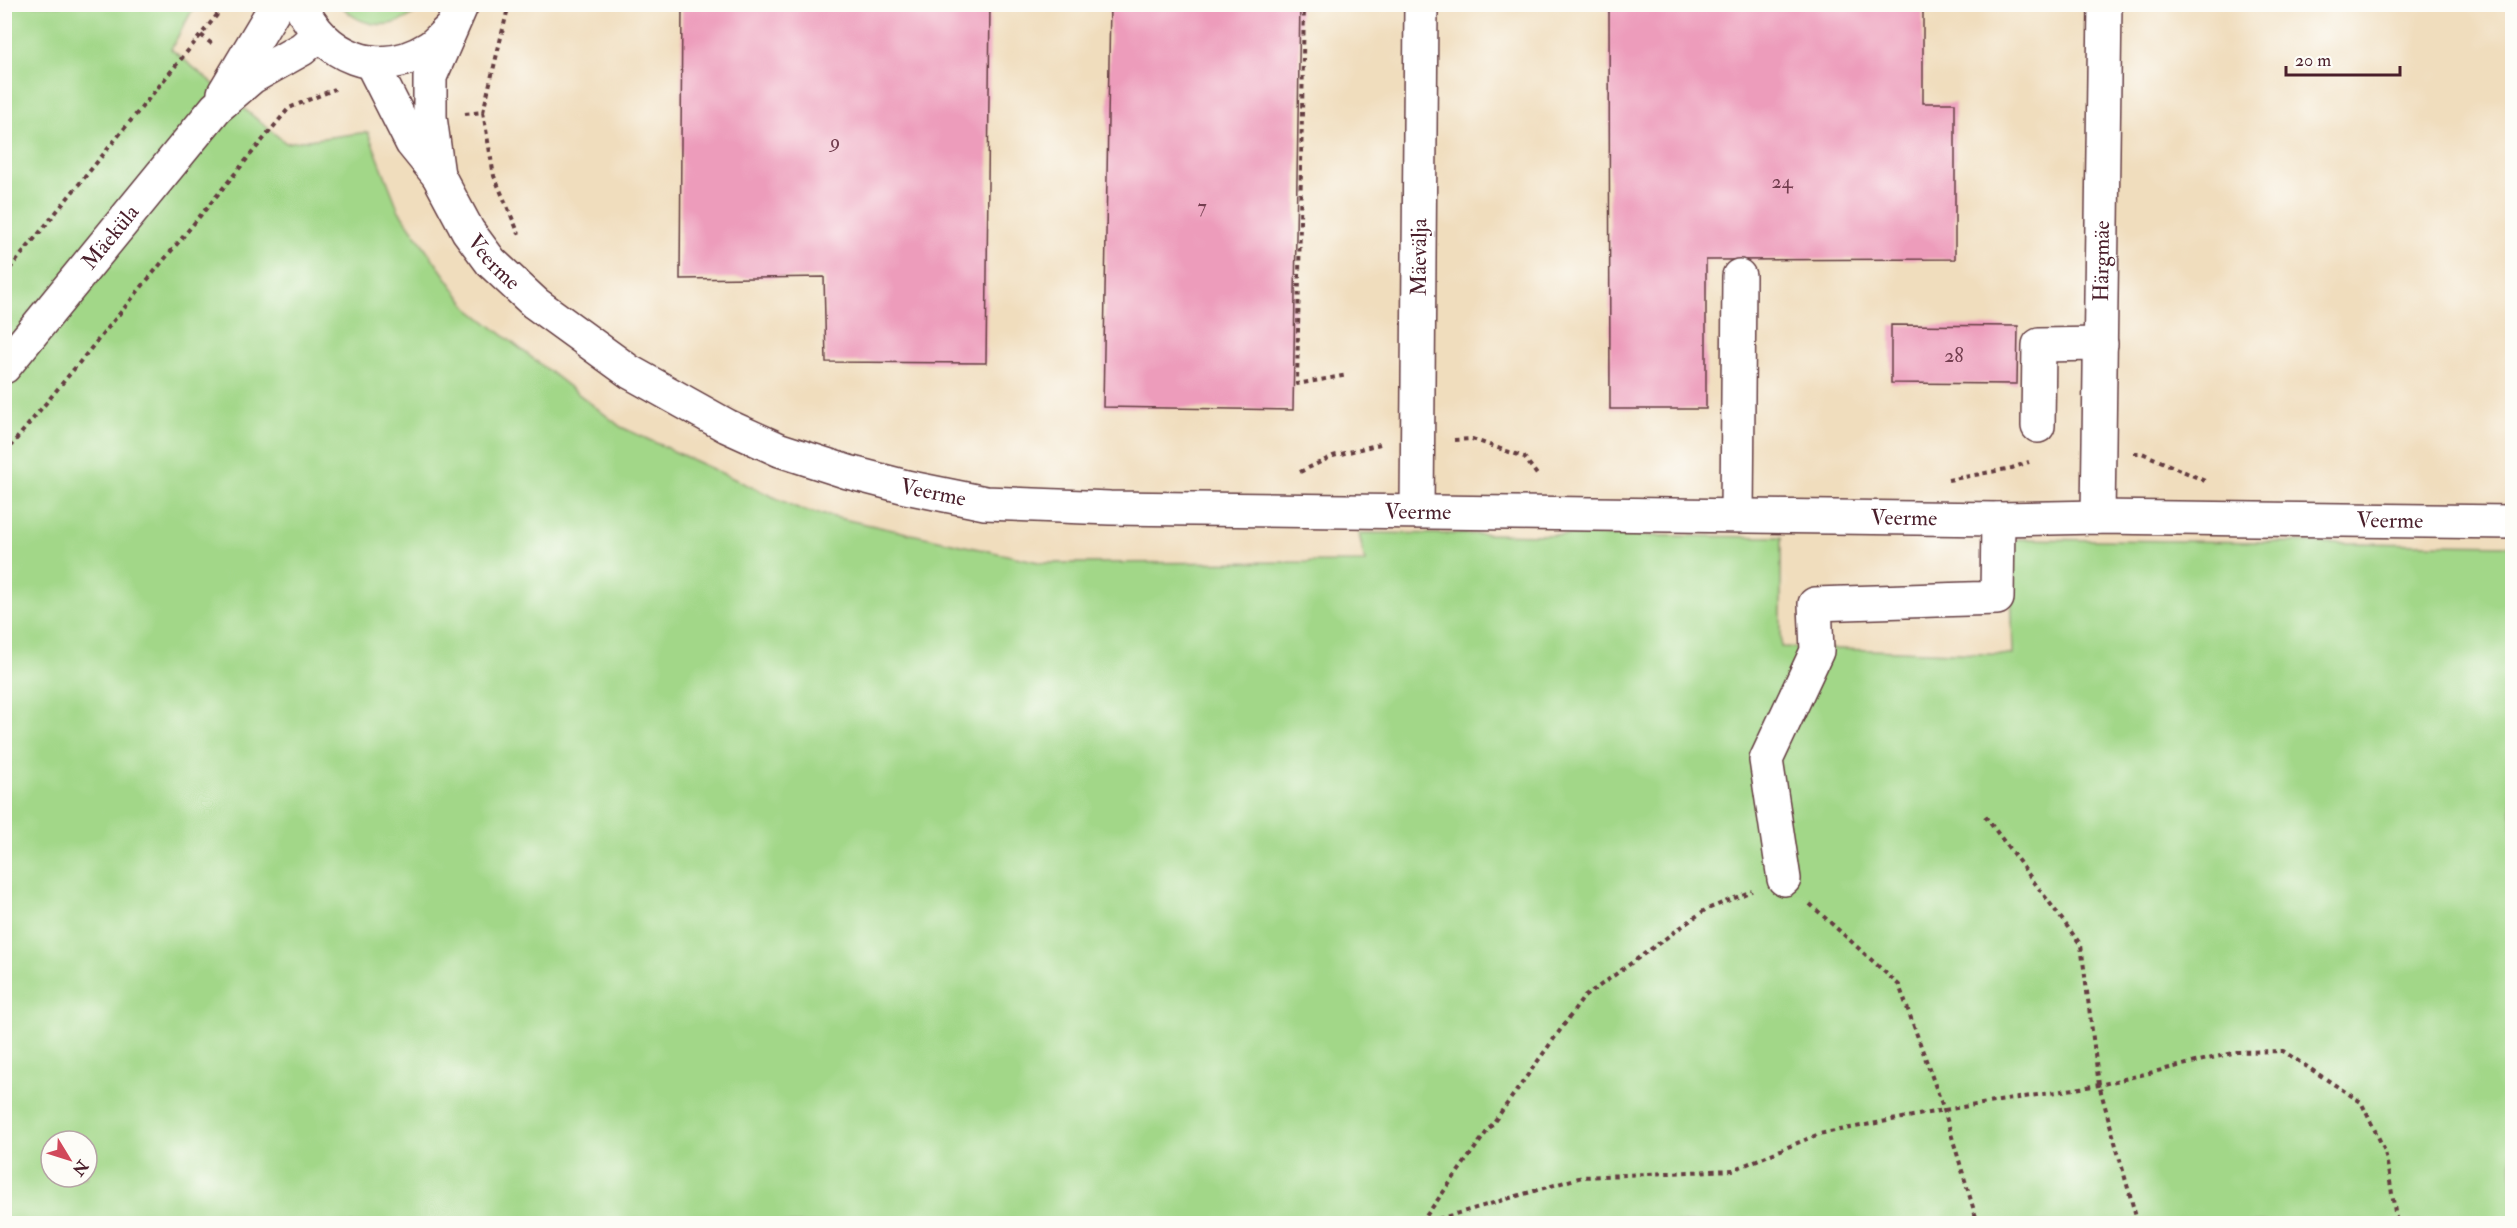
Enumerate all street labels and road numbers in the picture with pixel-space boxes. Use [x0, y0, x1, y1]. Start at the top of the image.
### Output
street label: Mäeküla [76, 198, 146, 275]
street label: Mäevälja [1405, 217, 1433, 296]
street label: Härgmäe [2087, 220, 2116, 302]
street label: Veerme [461, 228, 526, 296]
street label: Veerme [898, 472, 969, 513]
street label: Veerme [1385, 497, 1451, 526]
street label: Veerme [1871, 503, 1937, 532]
street label: Veerme [2356, 506, 2423, 535]

